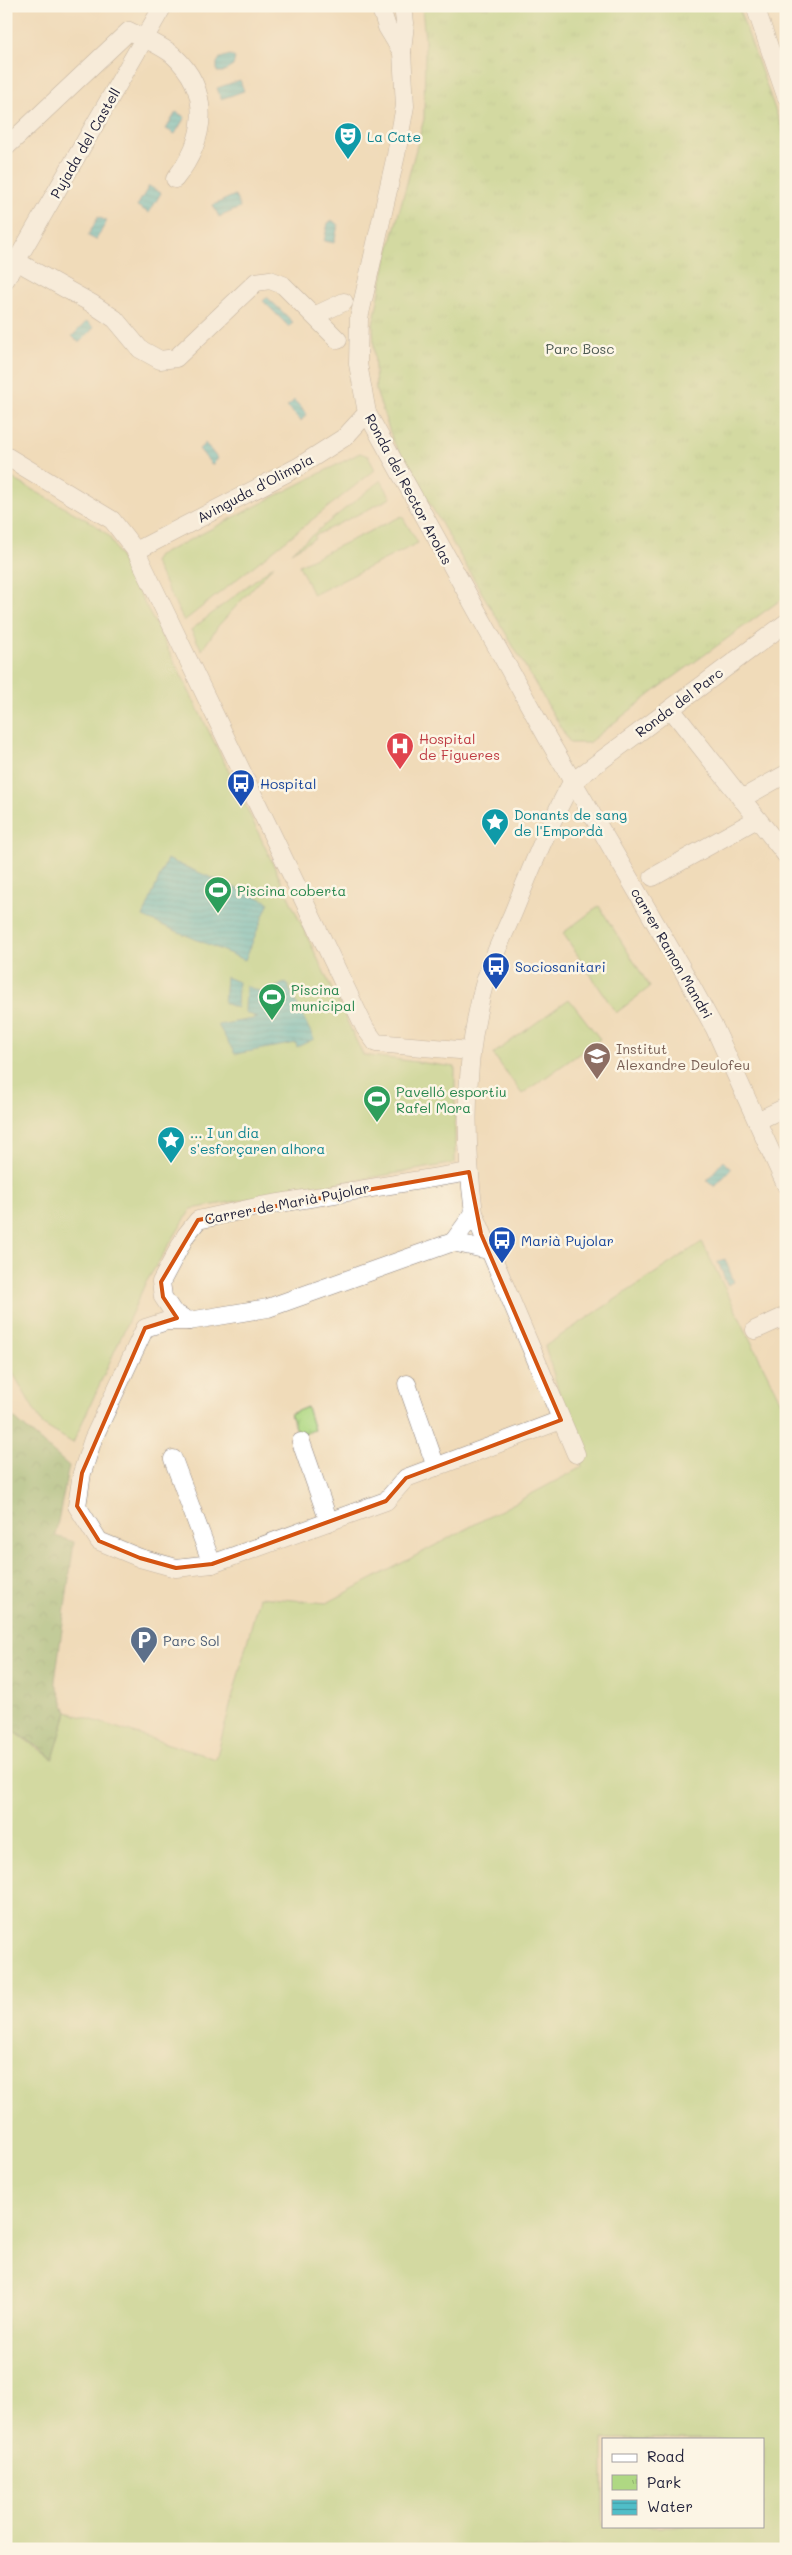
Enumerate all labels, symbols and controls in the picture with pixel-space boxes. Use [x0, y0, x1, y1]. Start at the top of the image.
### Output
street label: Pujada del Castell [46, 84, 124, 202]
theatre icon: La Cate [333, 121, 363, 160]
place label: La Cate [367, 127, 421, 146]
park label: Parc Bosc [545, 339, 615, 358]
street label: Ronda del Rector Arolas [361, 410, 457, 568]
street label: Avinguda d'Olimpia [193, 449, 317, 527]
street label: Ronda del Parc [631, 663, 727, 741]
place label: Hospital de Figueres [419, 729, 500, 764]
hospital icon: Hospital de Figueres [385, 731, 415, 770]
bus stop icon: Hospital [226, 768, 256, 807]
place label: Hospital [260, 774, 316, 793]
place label: Donants de sang de l'Empordà [514, 805, 627, 840]
place icon: Donants de sang de l'Empordà [480, 807, 510, 846]
sports icon: Piscina coberta [203, 875, 233, 914]
place label: Piscina coberta [237, 881, 346, 900]
street label: carrer Ramon Mandri [627, 884, 717, 1022]
bus stop icon: Sociosanitari [481, 951, 511, 990]
place label: Sociosanitari [515, 957, 606, 976]
place label: Piscina municipal [291, 980, 355, 1015]
sports icon: Piscina municipal [257, 982, 287, 1021]
place label: Institut Alexandre Deulofeu [616, 1039, 750, 1074]
school or university icon: Institut Alexandre Deulofeu [582, 1041, 612, 1080]
place label: Pavelló esportiu Rafel Mora [396, 1082, 507, 1117]
sports icon: Pavelló esportiu Rafel Mora [362, 1084, 392, 1123]
place label: ... I un dia s'esforçaren alhora [190, 1123, 325, 1158]
place icon: ... I un dia s'esforçaren alhora [156, 1125, 186, 1164]
street label: Carrer de Marià Pujolar [203, 1178, 371, 1228]
bus stop icon: Marià Pujolar [487, 1225, 517, 1264]
place label: Marià Pujolar [521, 1231, 614, 1250]
parking icon: Parc Sol [129, 1625, 159, 1664]
place label: Parc Sol [163, 1631, 220, 1650]
legend [602, 2438, 764, 2528]
text: Road [647, 2446, 684, 2466]
text: Park [647, 2472, 681, 2492]
text: Water [647, 2496, 693, 2516]

